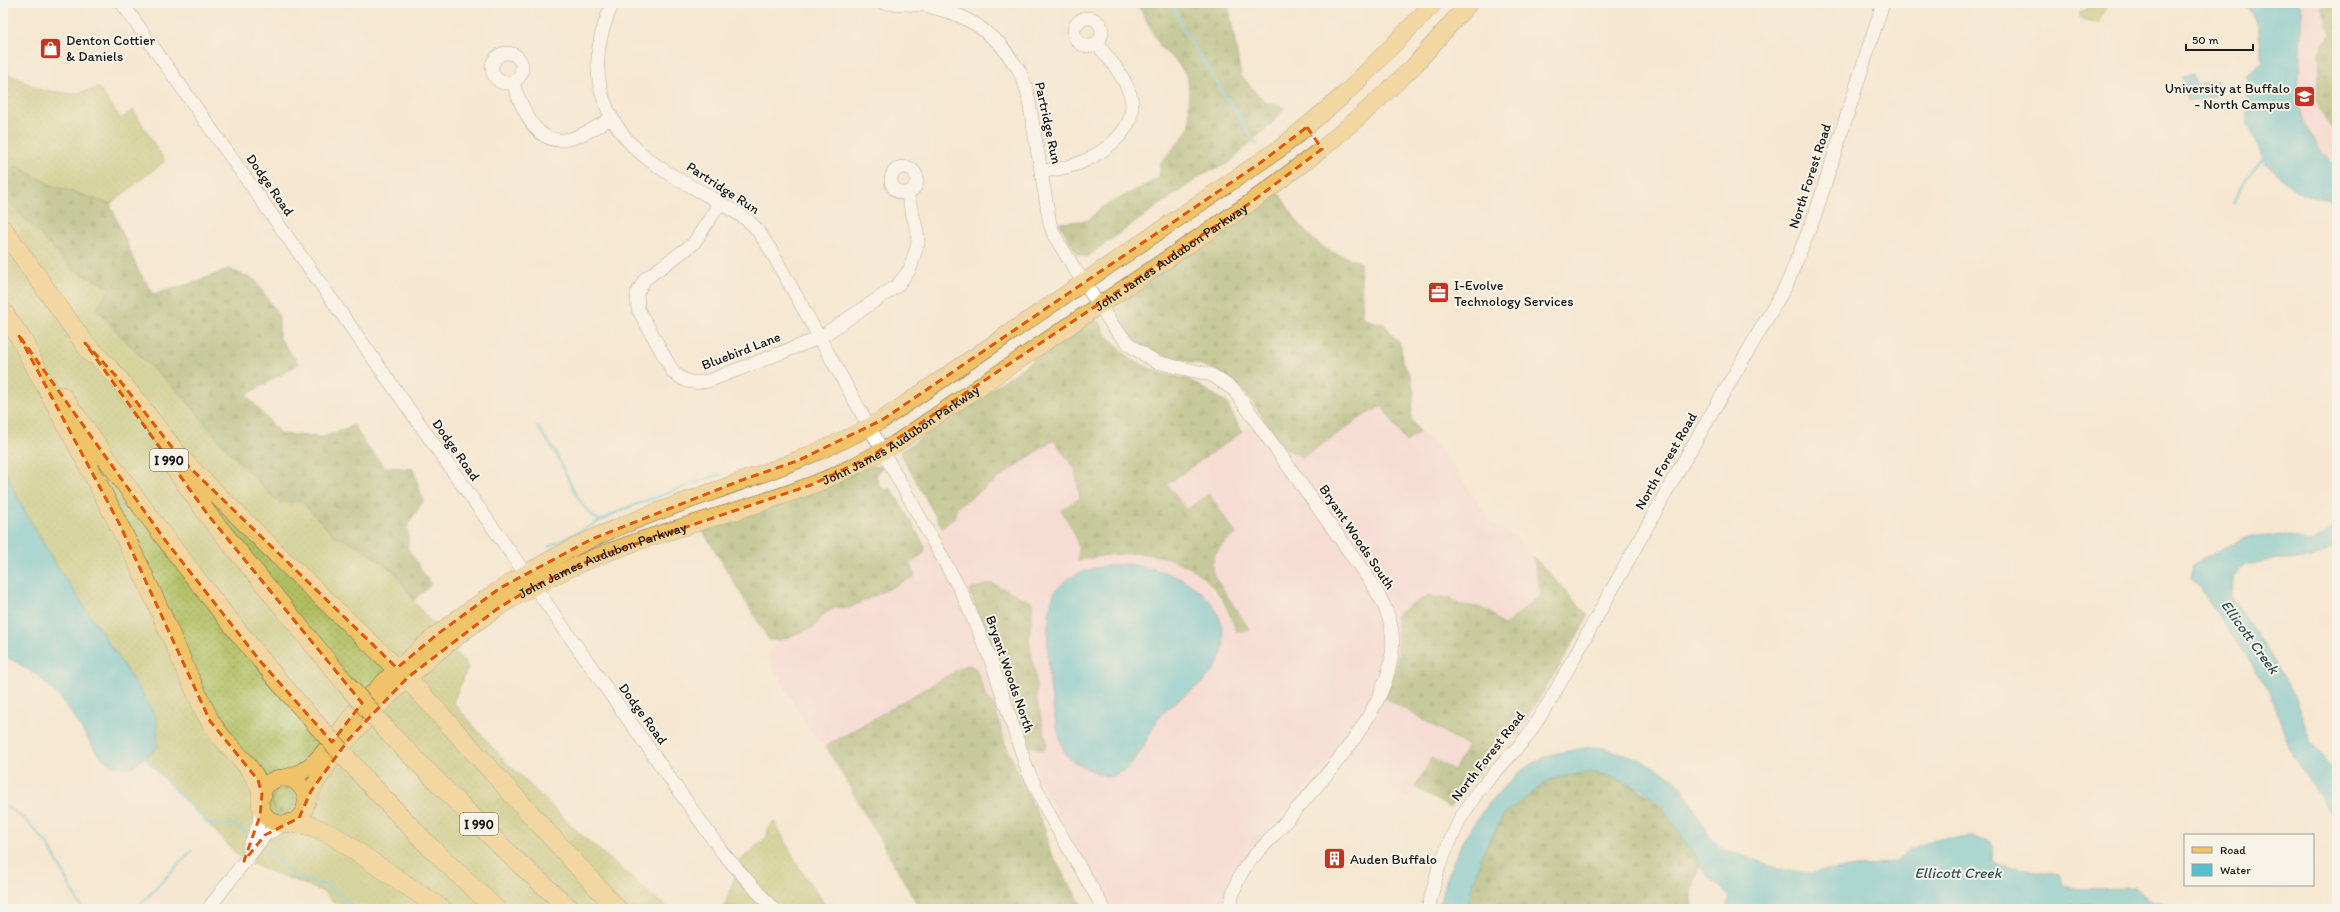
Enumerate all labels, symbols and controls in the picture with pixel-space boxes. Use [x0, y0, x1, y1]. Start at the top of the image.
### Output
scale bar [2186, 26, 2253, 52]
place label: Denton Cottier & Daniels [66, 32, 156, 65]
text: 50 m [2192, 33, 2218, 47]
shop icon: Denton Cottier & Daniels [37, 35, 63, 61]
street label: Partridge Run [1031, 80, 1065, 166]
place label: University at Buffalo - North Campus [2165, 80, 2290, 113]
school or university icon: University at Buffalo - North Campus [2292, 83, 2318, 109]
street label: North Forest Road [1785, 121, 1835, 231]
street label: Dodge Road [242, 151, 298, 220]
street label: Partridge Run [683, 158, 763, 218]
street label: John James Audubon Parkway [1091, 199, 1251, 315]
place label: I-Evolve Technology Services [1454, 277, 1574, 310]
office icon: I-Evolve Technology Services [1426, 280, 1452, 306]
street label: Bluebird Lane [699, 328, 783, 374]
street label: John James Audubon Parkway [820, 381, 983, 488]
street label: North Forest Road [1631, 409, 1701, 513]
street label: Dodge Road [428, 416, 484, 485]
road number: I 990 [150, 449, 188, 471]
street label: Bryant Woods South [1316, 481, 1398, 593]
street label: John James Audubon Parkway [515, 518, 689, 602]
water label: Ellicott Creek [2217, 597, 2284, 678]
street label: Bryant Woods North [982, 613, 1038, 735]
street label: Dodge Road [615, 680, 671, 748]
street label: North Forest Road [1448, 707, 1529, 804]
road number: I 990 [460, 813, 498, 835]
legend [2184, 834, 2314, 886]
text: Road [2220, 843, 2246, 857]
building icon: Auden Buffalo [1321, 846, 1347, 872]
place label: Auden Buffalo [1350, 851, 1437, 868]
text: Water [2220, 863, 2251, 877]
water label: Ellicott Creek [1915, 864, 2003, 882]

